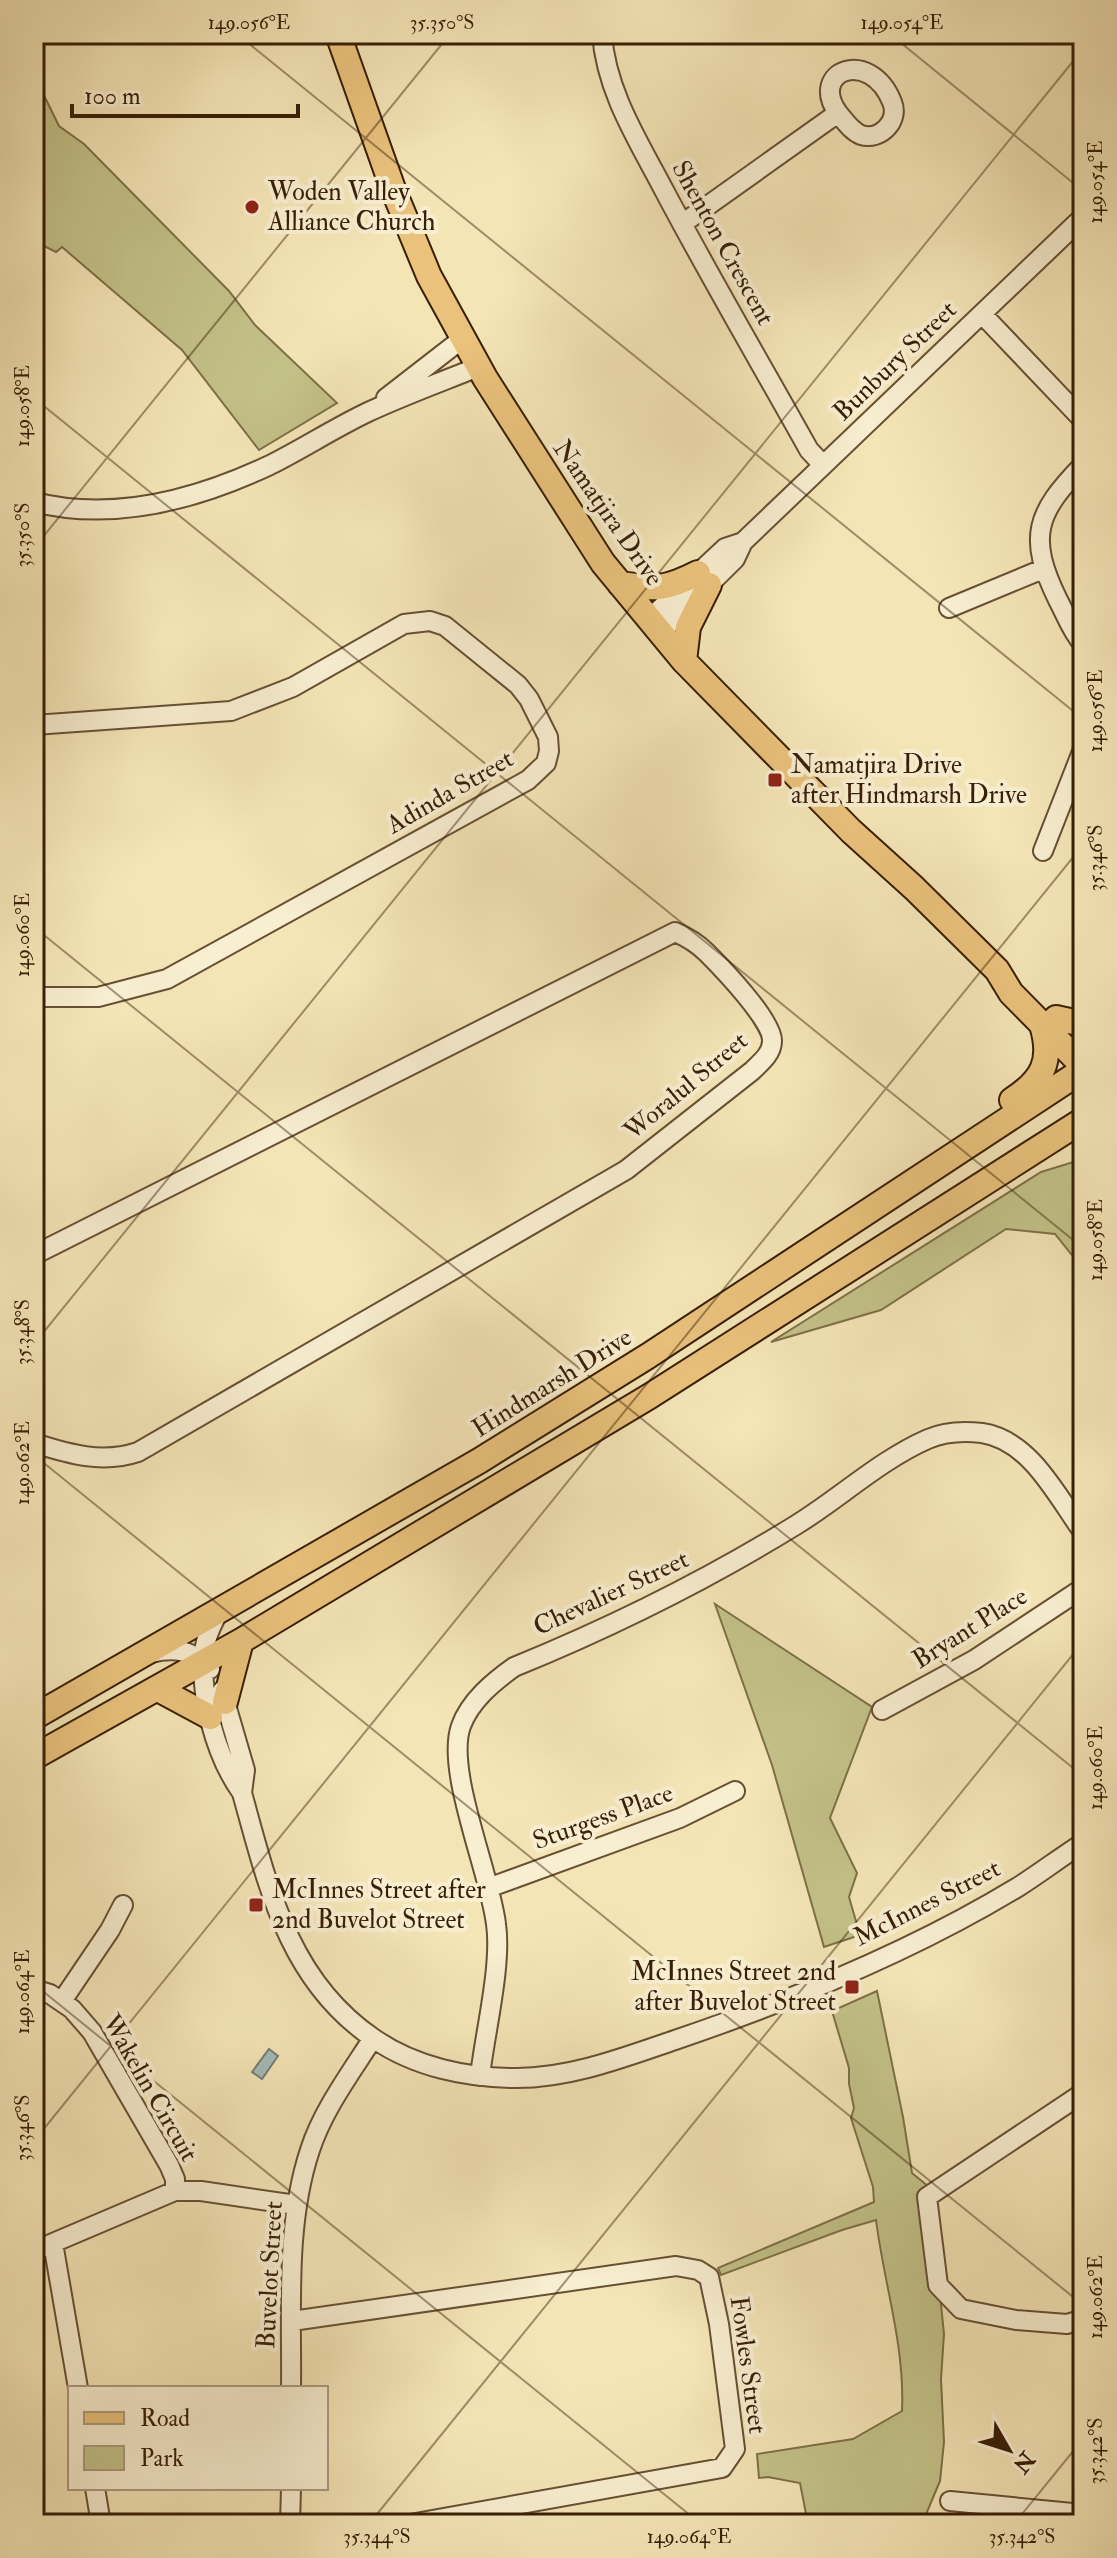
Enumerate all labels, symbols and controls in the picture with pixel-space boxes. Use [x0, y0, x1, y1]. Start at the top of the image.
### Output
text: 149.056°E [208, 10, 290, 35]
text: 35.350°S [410, 10, 474, 35]
text: 149.054°E [861, 10, 943, 35]
scale bar [72, 68, 298, 118]
text: 100 m [84, 81, 141, 112]
text: 149.054°E [1083, 141, 1108, 223]
street label: Shenton Crescent [665, 155, 781, 331]
place label: Woden Valley Alliance Church [267, 176, 436, 238]
marker: Woden Valley Alliance Church [243, 198, 261, 216]
street label: Bunbury Street [827, 294, 963, 428]
text: 149.058°E [10, 365, 35, 447]
street label: Namatjira Drive [546, 434, 670, 592]
text: 35.350°S [10, 503, 35, 567]
text: 149.056°E [1083, 670, 1108, 752]
street label: Adinda Street [380, 743, 519, 842]
place label: Namatjira Drive after Hindmarsh Drive [791, 749, 1027, 811]
marker: Namatjira Drive after Hindmarsh Drive [766, 771, 784, 789]
text: 35.346°S [1083, 825, 1108, 891]
text: 149.060°E [10, 893, 35, 977]
street label: Woralul Street [617, 1025, 754, 1148]
text: 149.058°E [1083, 1199, 1108, 1281]
text: 35.348°S [10, 1299, 35, 1365]
street label: Hindmarsh Drive [466, 1321, 638, 1445]
text: 149.062°E [10, 1421, 35, 1505]
street label: Chevalier Street [528, 1543, 694, 1643]
street label: Bryant Place [907, 1580, 1034, 1676]
text: 149.060°E [1083, 1726, 1108, 1810]
street label: Sturgess Place [529, 1777, 678, 1857]
street label: McInnes Street [848, 1852, 1006, 1954]
place label: McInnes Street after 2nd Buvelot Street [272, 1874, 486, 1936]
marker: McInnes Street after 2nd Buvelot Street [247, 1896, 265, 1914]
text: 149.064°E [10, 1950, 35, 2034]
place label: McInnes Street 2nd after Buvelot Street [631, 1956, 836, 2018]
marker: McInnes Street 2nd after Buvelot Street [843, 1978, 861, 1996]
street label: Wakelin Circuit [94, 2008, 205, 2167]
text: 35.346°S [10, 2095, 35, 2161]
street label: Buvelot Street [250, 2200, 290, 2350]
text: 149.062°E [1083, 2255, 1108, 2339]
street label: Fowles Street [723, 2294, 773, 2436]
legend [68, 2386, 328, 2490]
text: Road [140, 2403, 190, 2434]
north arrow [969, 2410, 1049, 2490]
text: 35.342°S [1083, 2418, 1108, 2484]
text: Park [140, 2443, 184, 2474]
text: N [1006, 2445, 1041, 2479]
text: 35.344°S [343, 2524, 411, 2549]
text: 149.064°E [647, 2524, 731, 2549]
text: 35.342°S [989, 2524, 1055, 2549]

